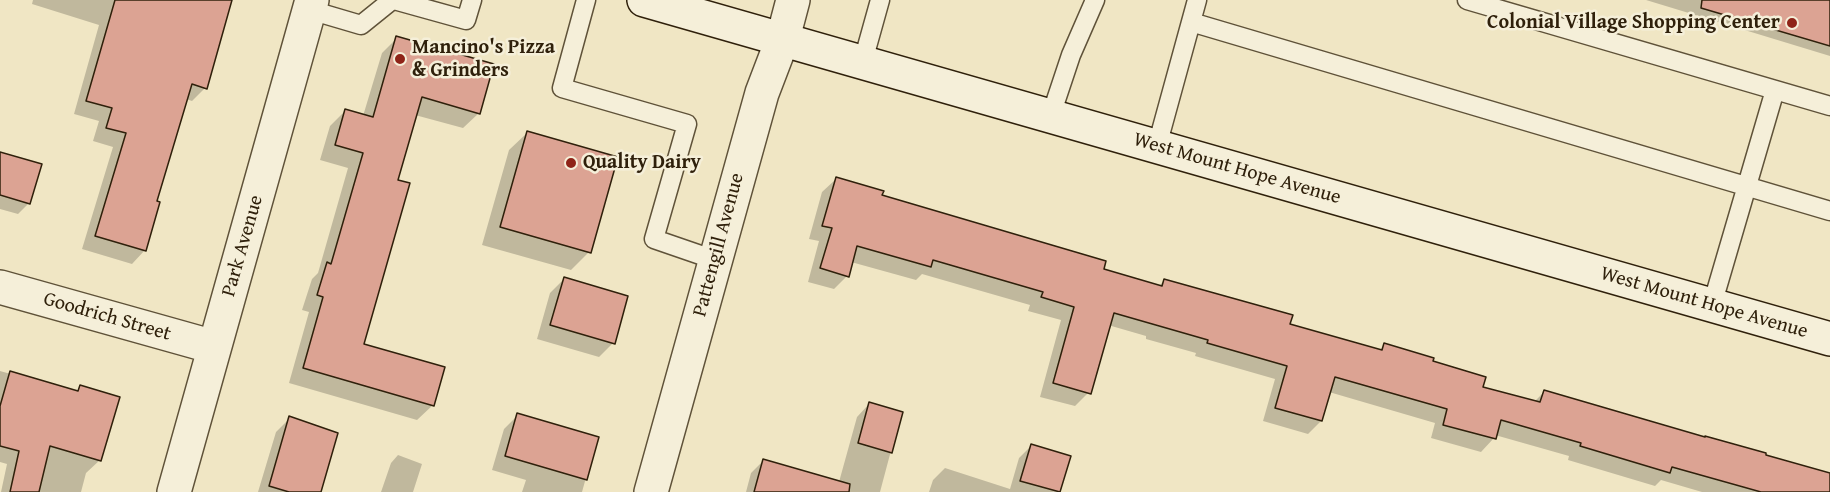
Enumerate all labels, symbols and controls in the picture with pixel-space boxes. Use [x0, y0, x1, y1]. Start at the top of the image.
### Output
place label: Colonial Village Shopping Center [1487, 11, 1780, 35]
marker: Colonial Village Shopping Center [1785, 16, 1799, 30]
place label: Mancino's Pizza & Grinders [412, 36, 555, 83]
marker: Mancino's Pizza & Grinders [393, 52, 407, 66]
street label: West Mount Hope Avenue [1131, 128, 1343, 210]
place label: Quality Dairy [583, 151, 701, 175]
marker: Quality Dairy [564, 156, 578, 170]
street label: Pattengill Avenue [688, 171, 750, 319]
street label: Park Avenue [217, 192, 269, 300]
street label: West Mount Hope Avenue [1598, 262, 1810, 344]
street label: Goodrich Street [40, 287, 174, 347]

